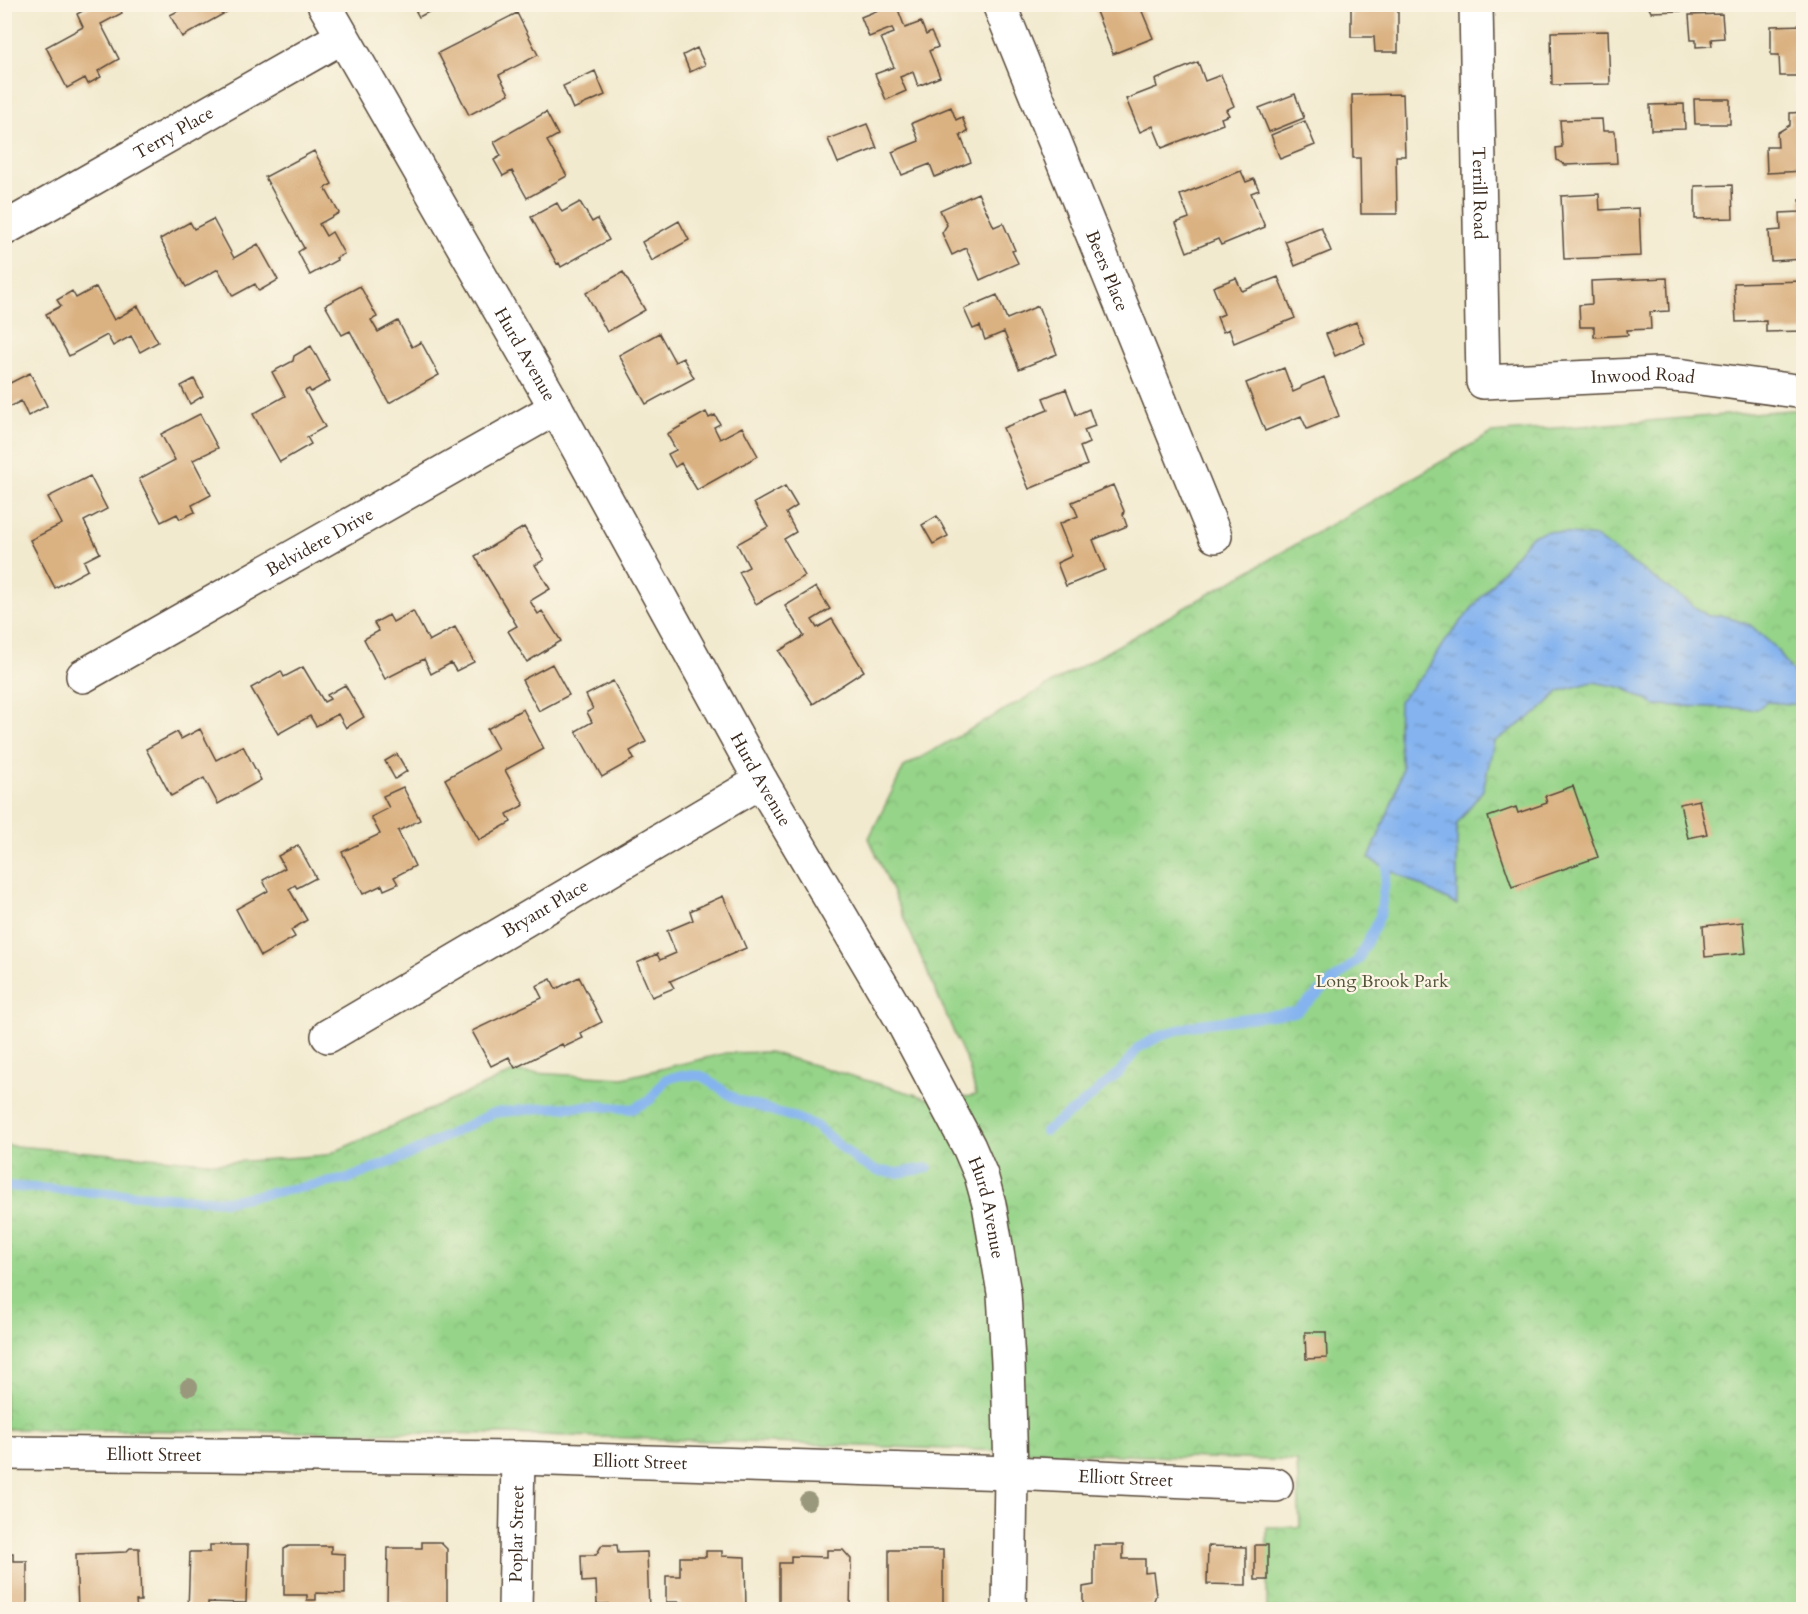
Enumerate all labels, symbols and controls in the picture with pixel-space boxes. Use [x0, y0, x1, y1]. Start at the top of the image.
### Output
street label: Terry Place [129, 100, 218, 165]
street label: Terrill Road [1466, 146, 1493, 240]
street label: Beers Place [1080, 227, 1135, 315]
street label: Hurd Avenue [488, 303, 562, 406]
street label: Inwood Road [1590, 361, 1697, 390]
street label: Belvidere Drive [261, 501, 378, 582]
street label: Hurd Avenue [724, 728, 798, 831]
street label: Bryant Place [497, 873, 593, 943]
park label: Long Brook Park [1315, 969, 1449, 994]
street label: Hurd Avenue [962, 1152, 1010, 1260]
street label: Elliott Street [107, 1441, 202, 1467]
street label: Elliott Street [592, 1448, 688, 1476]
street label: Elliott Street [1078, 1464, 1174, 1493]
street label: Poplar Street [503, 1485, 530, 1583]

